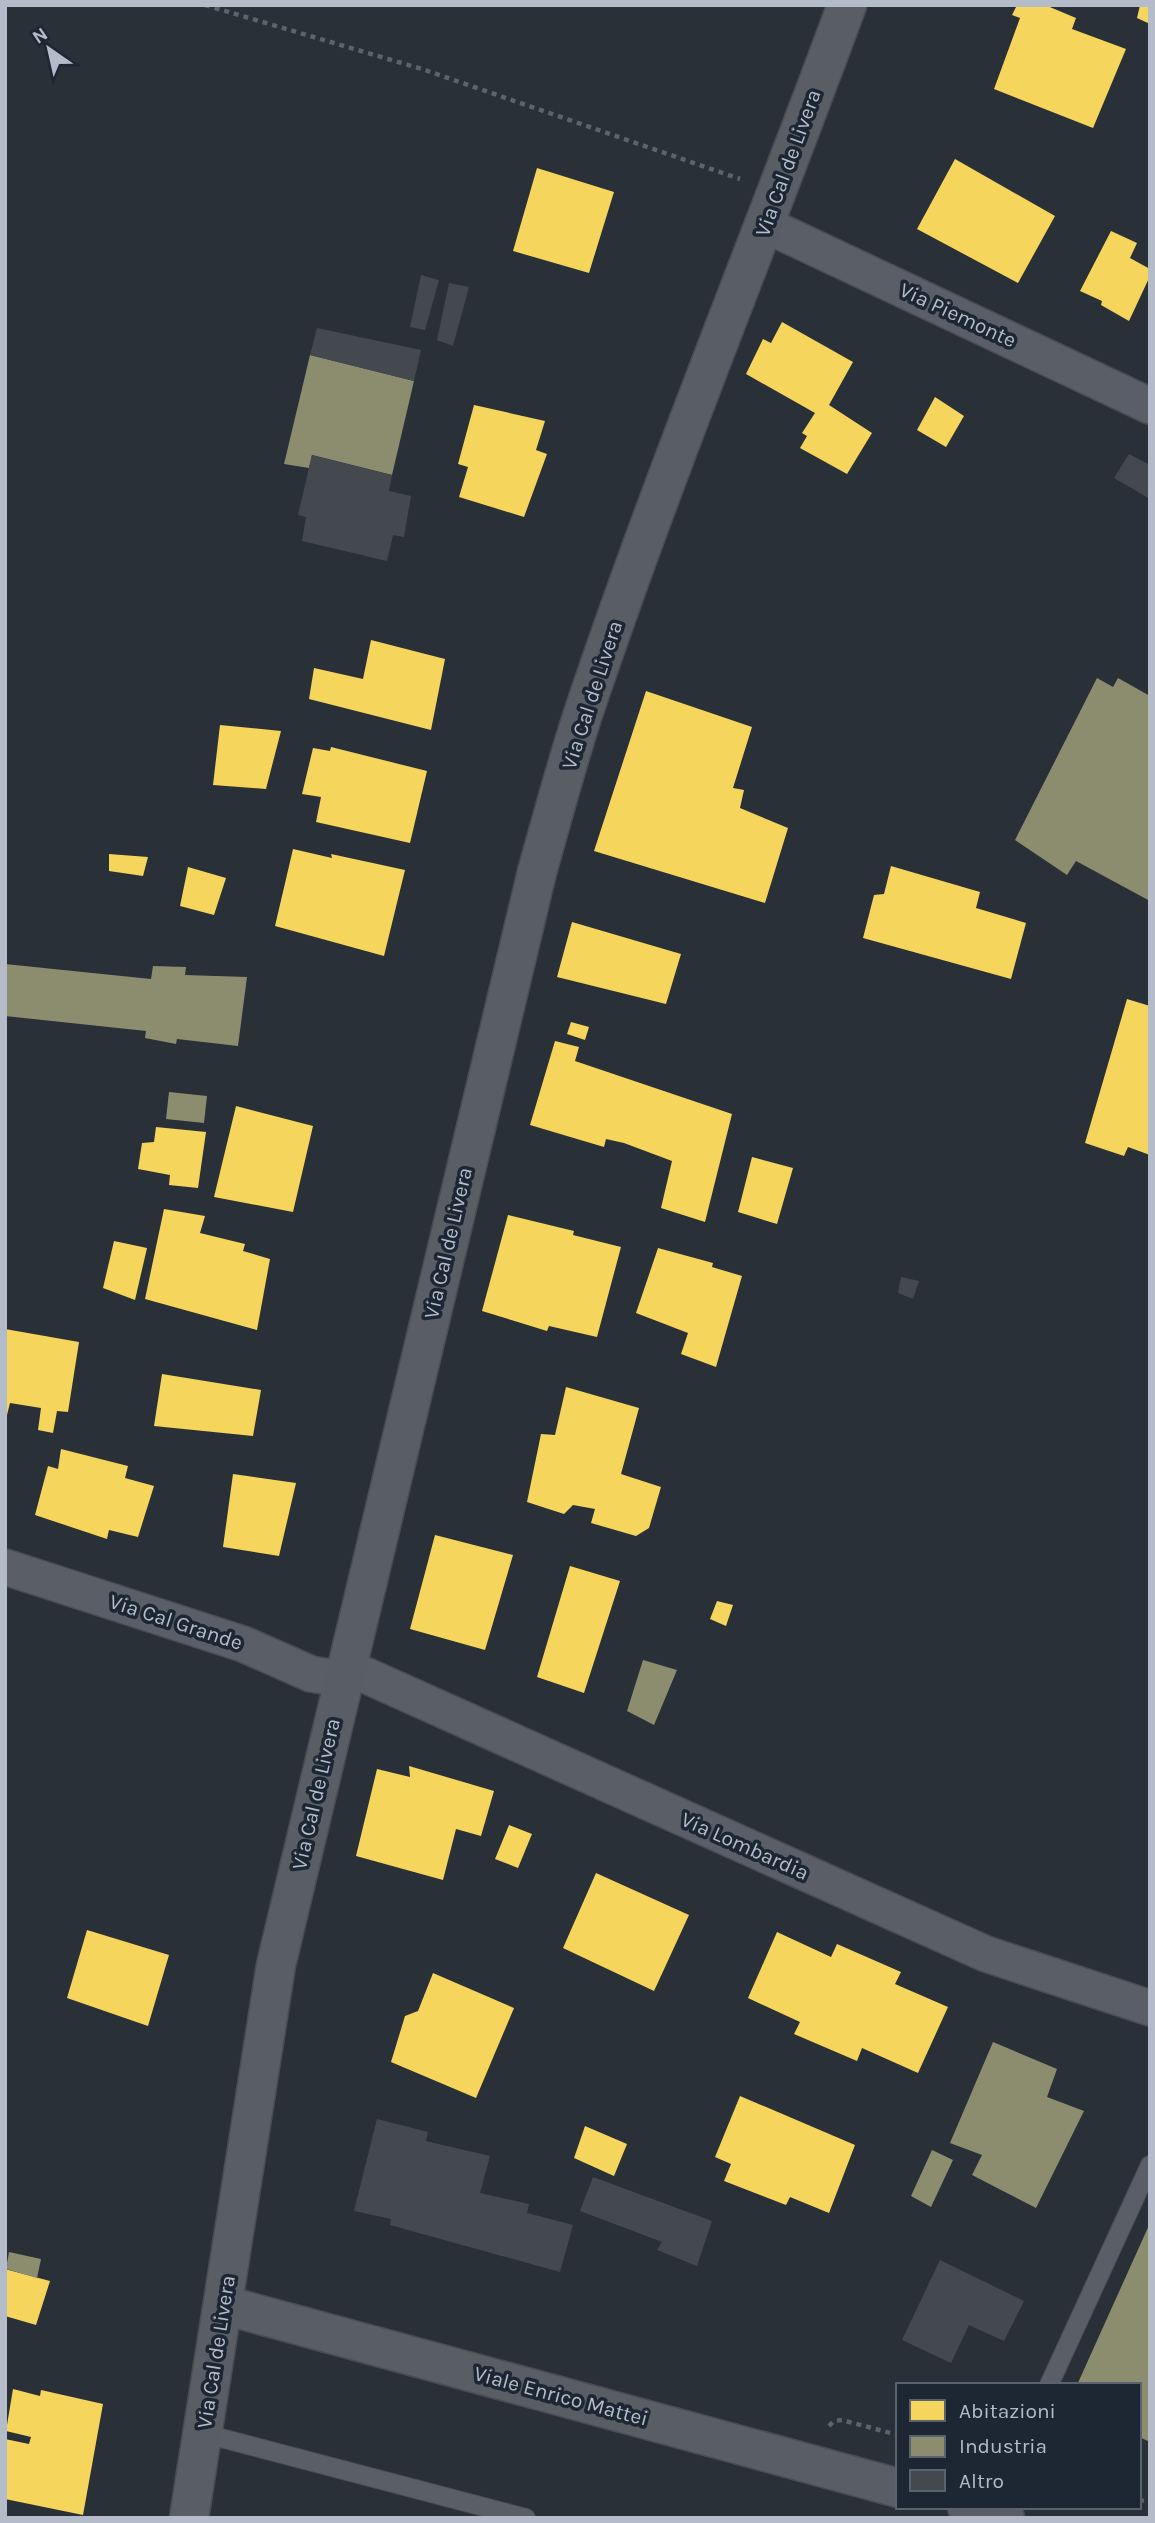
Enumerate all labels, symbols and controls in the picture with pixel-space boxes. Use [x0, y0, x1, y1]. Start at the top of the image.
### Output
north arrow [14, 14, 84, 84]
text: N [28, 23, 52, 49]
street label: Via Cal de Livera [750, 86, 826, 240]
street label: Via Piemonte [896, 278, 1020, 352]
street label: Via Cal de Livera [557, 618, 627, 772]
street label: Via Cal de Livera [419, 1165, 477, 1321]
street label: Via Cal Grande [106, 1589, 246, 1655]
street label: Via Cal de Livera [287, 1716, 345, 1872]
street label: Via Lombardia [677, 1807, 813, 1885]
street label: Via Cal de Livera [192, 2274, 240, 2430]
street label: Viale Enrico Mattei [471, 2361, 651, 2431]
legend [896, 2383, 1141, 2509]
text: Abitazioni [959, 2399, 1056, 2423]
text: Industria [959, 2434, 1047, 2458]
text: Altro [959, 2469, 1004, 2493]

